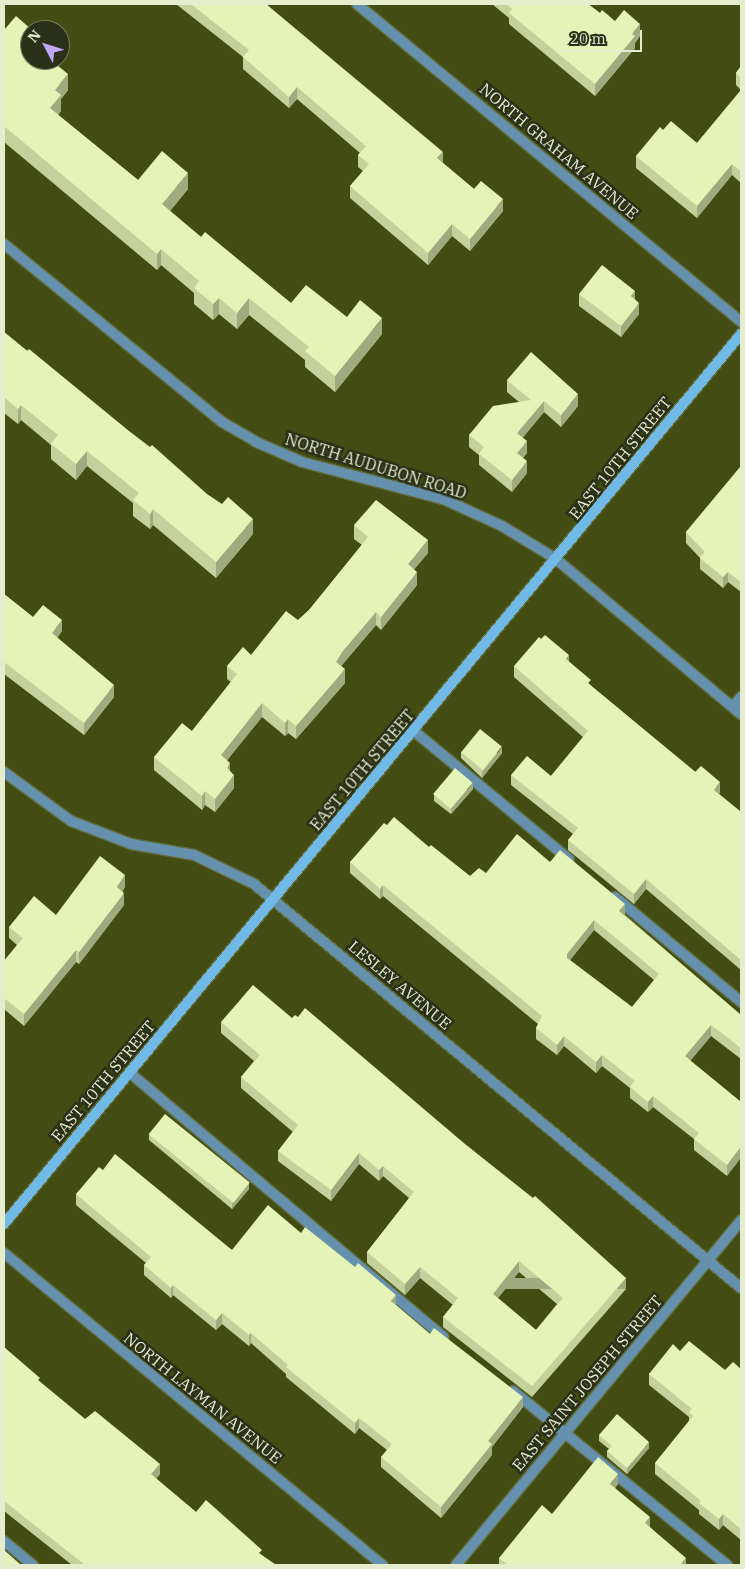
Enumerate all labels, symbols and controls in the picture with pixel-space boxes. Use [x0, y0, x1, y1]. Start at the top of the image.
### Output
north arrow [20, 20, 70, 70]
scale bar [565, 20, 645, 52]
text: N [24, 26, 45, 46]
text: 20 m [570, 29, 606, 48]
street label: NORTH GRAHAM AVENUE [476, 79, 642, 223]
street label: EAST 10TH STREET [565, 393, 675, 523]
street label: NORTH AUDUBON ROAD [283, 429, 469, 503]
street label: EAST 10TH STREET [306, 706, 418, 834]
street label: LESLEY AVENUE [345, 937, 455, 1033]
street label: EAST 10TH STREET [47, 1017, 159, 1145]
street label: EAST SAINT JOSEPH STREET [508, 1291, 666, 1475]
street label: NORTH LAYMAN AVENUE [120, 1328, 286, 1468]

